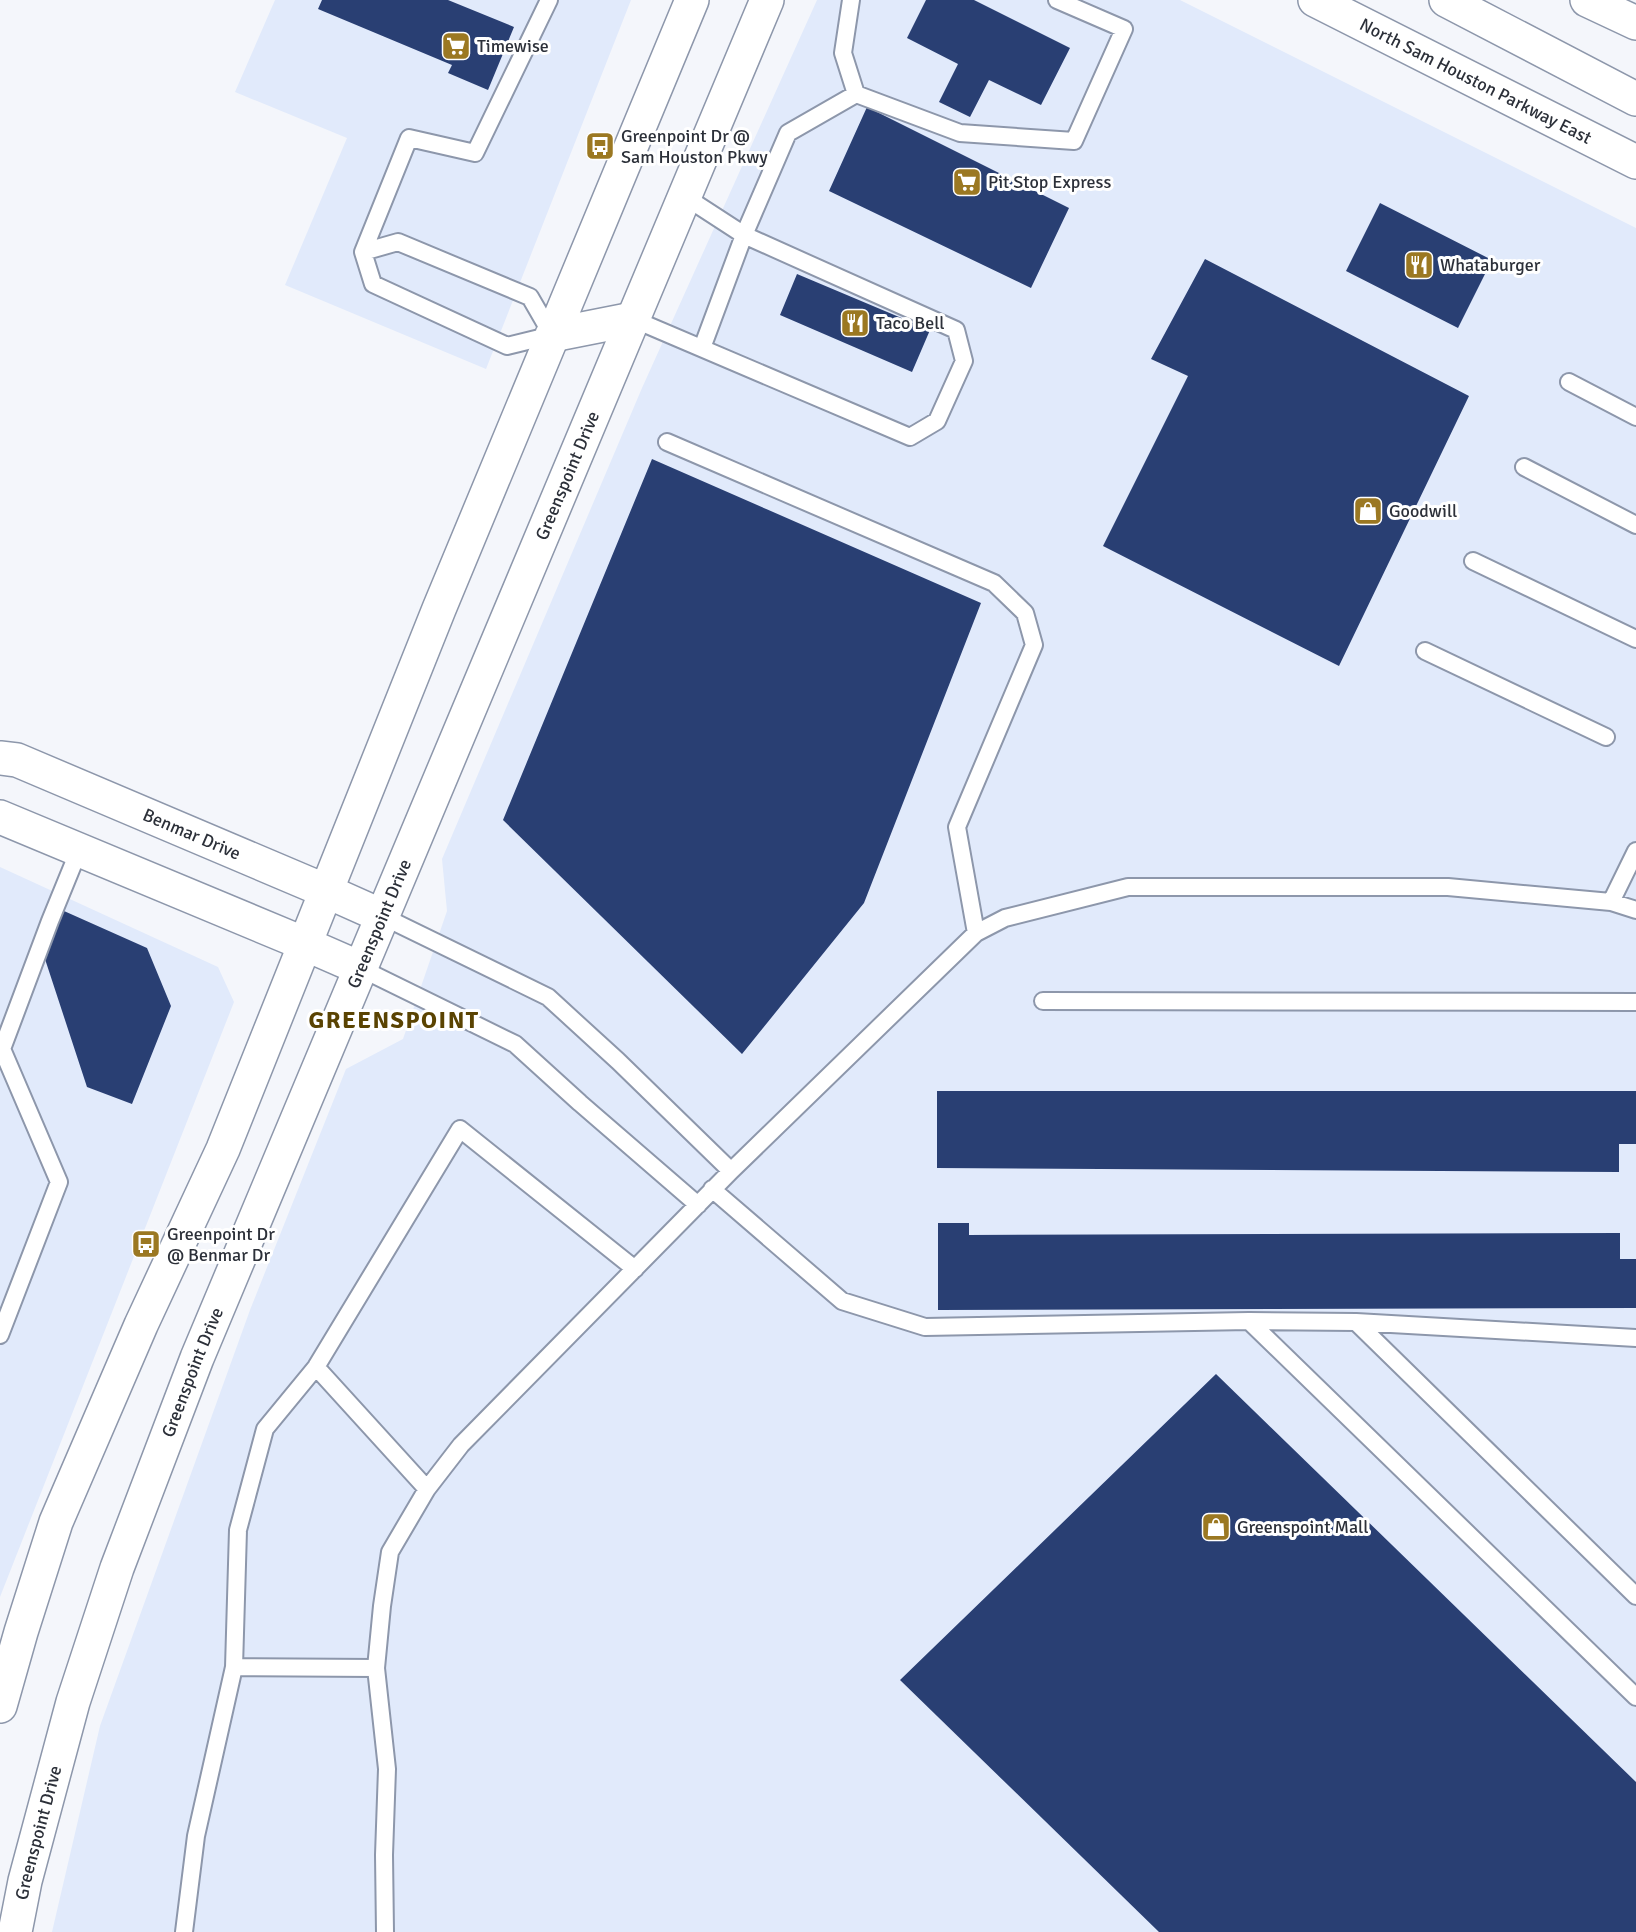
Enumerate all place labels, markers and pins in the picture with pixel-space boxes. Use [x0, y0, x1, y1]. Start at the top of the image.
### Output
supermarket icon: Timewise [440, 30, 472, 62]
place label: Timewise [477, 35, 549, 57]
place label: Greenpoint Dr @ Sam Houston Pkwy [621, 125, 768, 168]
bus stop icon: Greenpoint Dr @ Sam Houston Pkwy [584, 130, 616, 162]
supermarket icon: Pit Stop Express [951, 166, 983, 198]
place label: Pit Stop Express [988, 171, 1111, 193]
restaurant icon: Whataburger [1403, 249, 1435, 281]
place label: Whataburger [1440, 254, 1541, 276]
restaurant icon: Taco Bell [839, 307, 871, 339]
place label: Taco Bell [876, 312, 945, 334]
shop icon: Goodwill [1352, 495, 1384, 527]
place label: Goodwill [1389, 500, 1457, 522]
place label: Greenpoint Dr @ Benmar Dr [167, 1223, 275, 1266]
bus stop icon: Greenpoint Dr @ Benmar Dr [130, 1228, 162, 1260]
shop icon: Greenspoint Mall [1200, 1511, 1232, 1543]
place label: Greenspoint Mall [1237, 1516, 1368, 1538]

